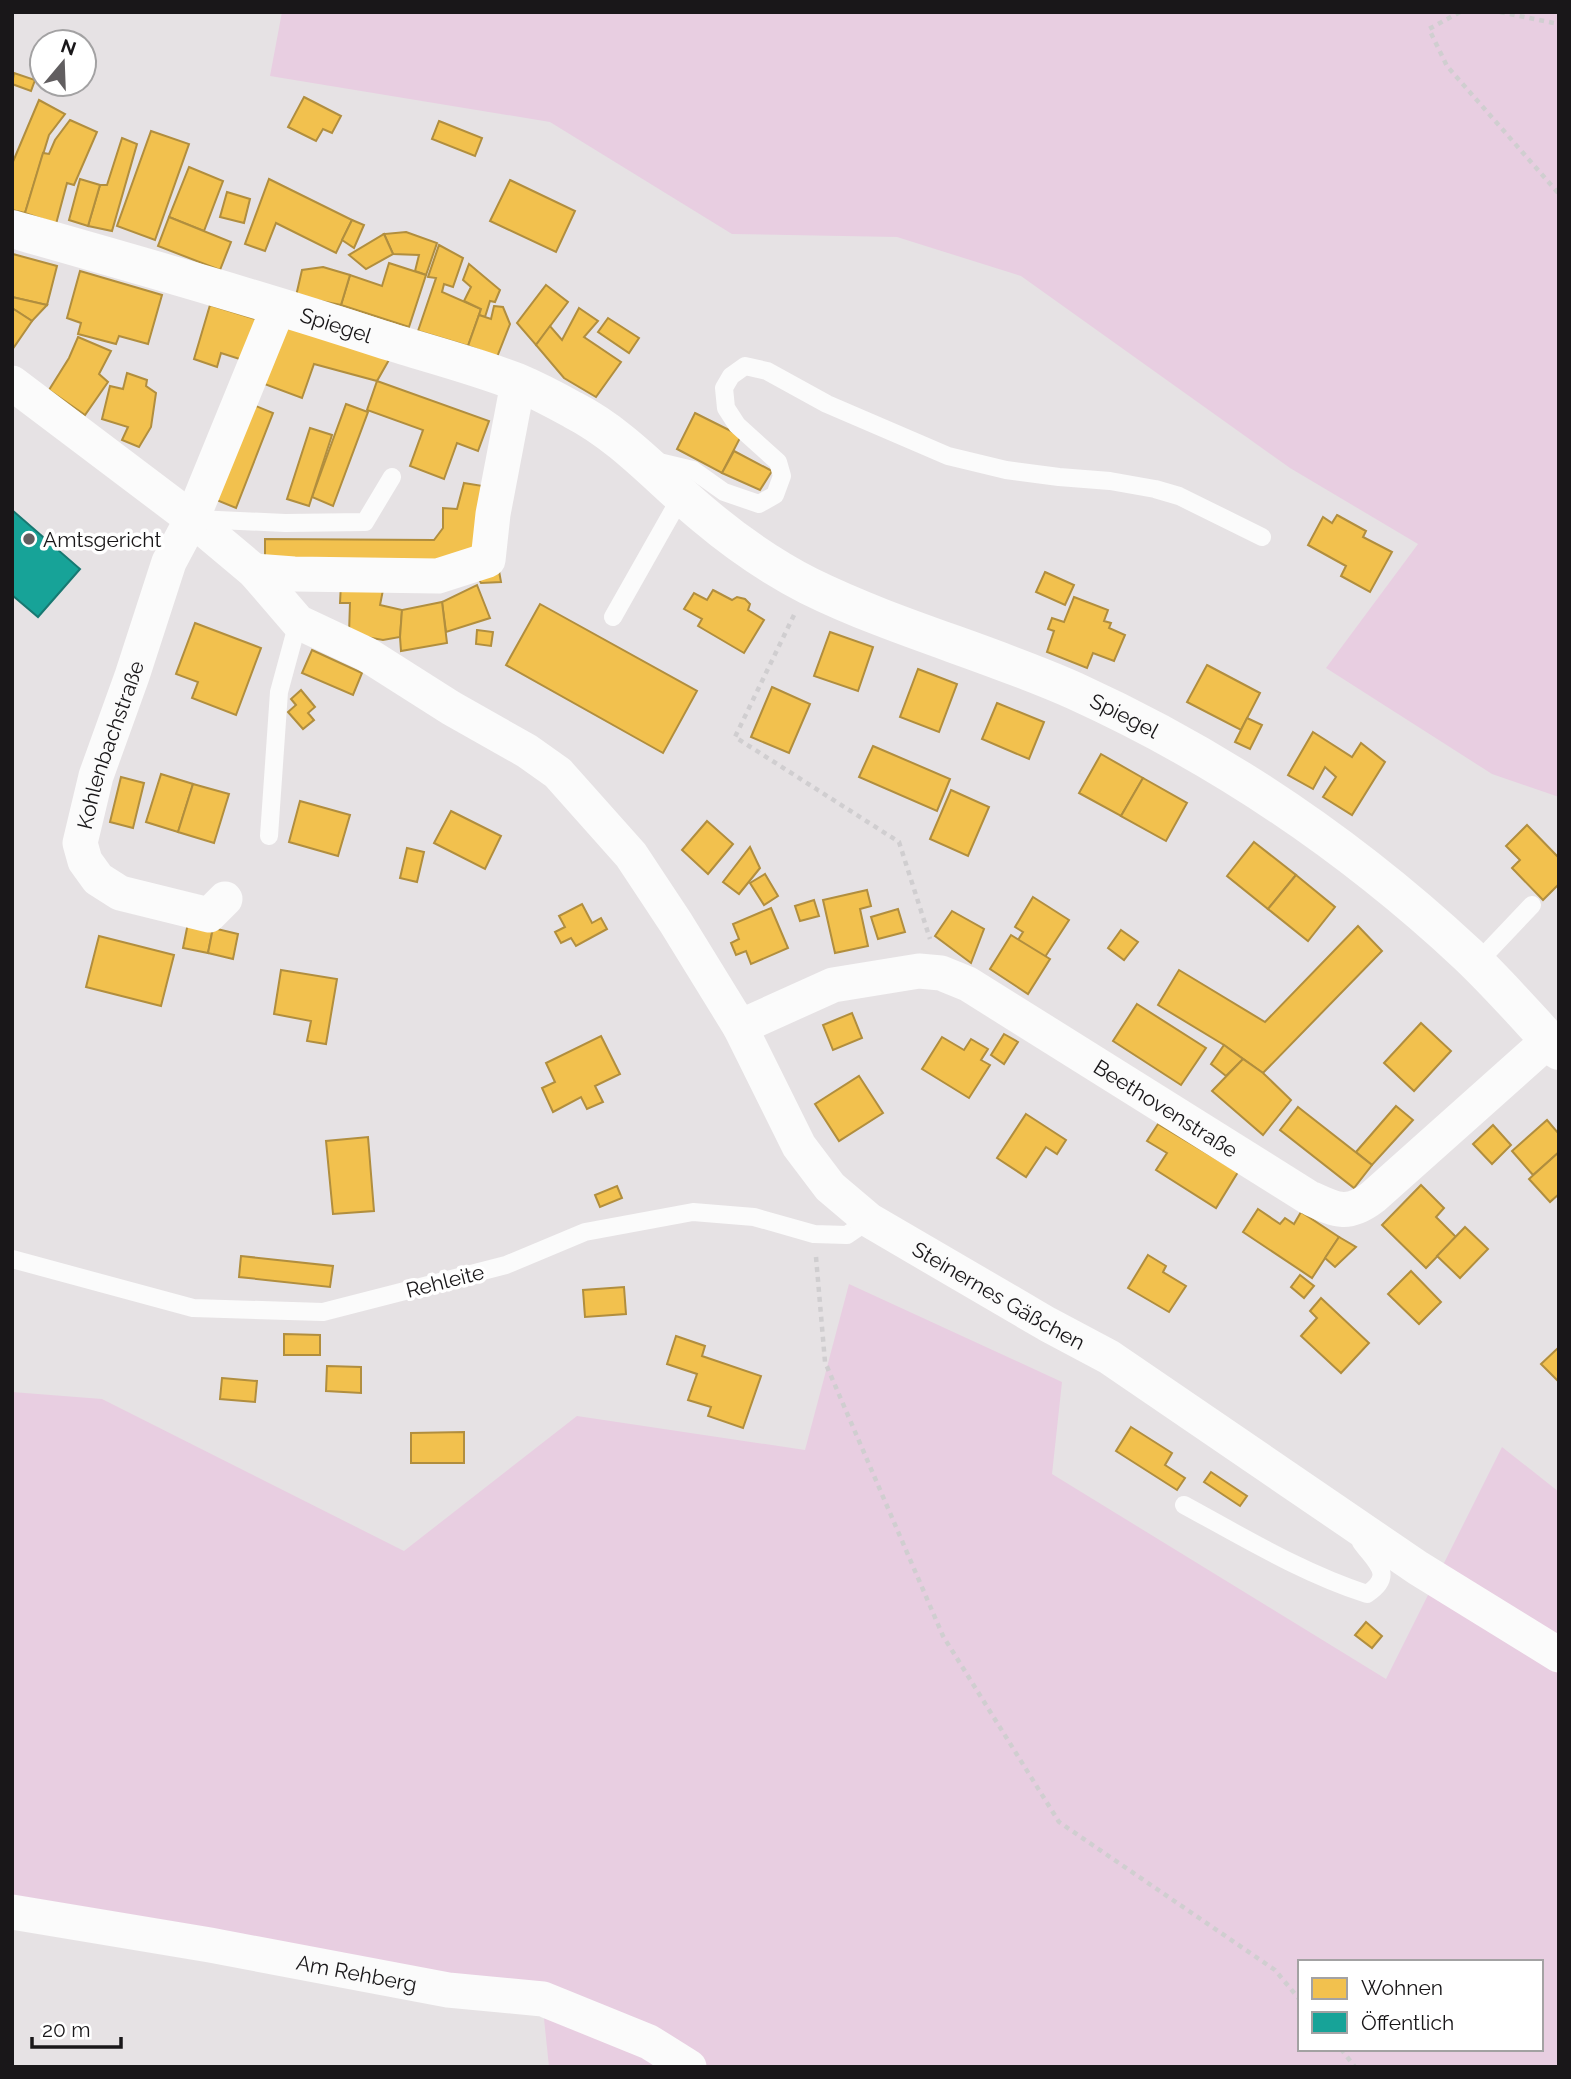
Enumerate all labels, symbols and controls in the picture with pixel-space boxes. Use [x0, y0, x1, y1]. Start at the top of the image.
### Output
north arrow [28, 28, 98, 98]
text: N [58, 34, 79, 60]
street label: Spiegel [297, 302, 375, 348]
place label: Amtsgericht [43, 527, 162, 552]
marker: Amtsgericht [21, 531, 37, 547]
street label: Kohlenbachstraße [71, 657, 149, 832]
street label: Spiegel [1086, 687, 1164, 743]
street label: Beethovenstraße [1089, 1054, 1243, 1162]
street label: Steinernes Gäßchen [908, 1236, 1089, 1354]
street label: Rehleite [403, 1259, 487, 1303]
street label: Am Rehberg [294, 1949, 419, 1996]
legend [1298, 1960, 1543, 2051]
text: Wohnen [1361, 1975, 1443, 2000]
scale bar [32, 2006, 121, 2050]
text: Öffentlich [1361, 2010, 1454, 2035]
text: 20 m [42, 2017, 90, 2042]

